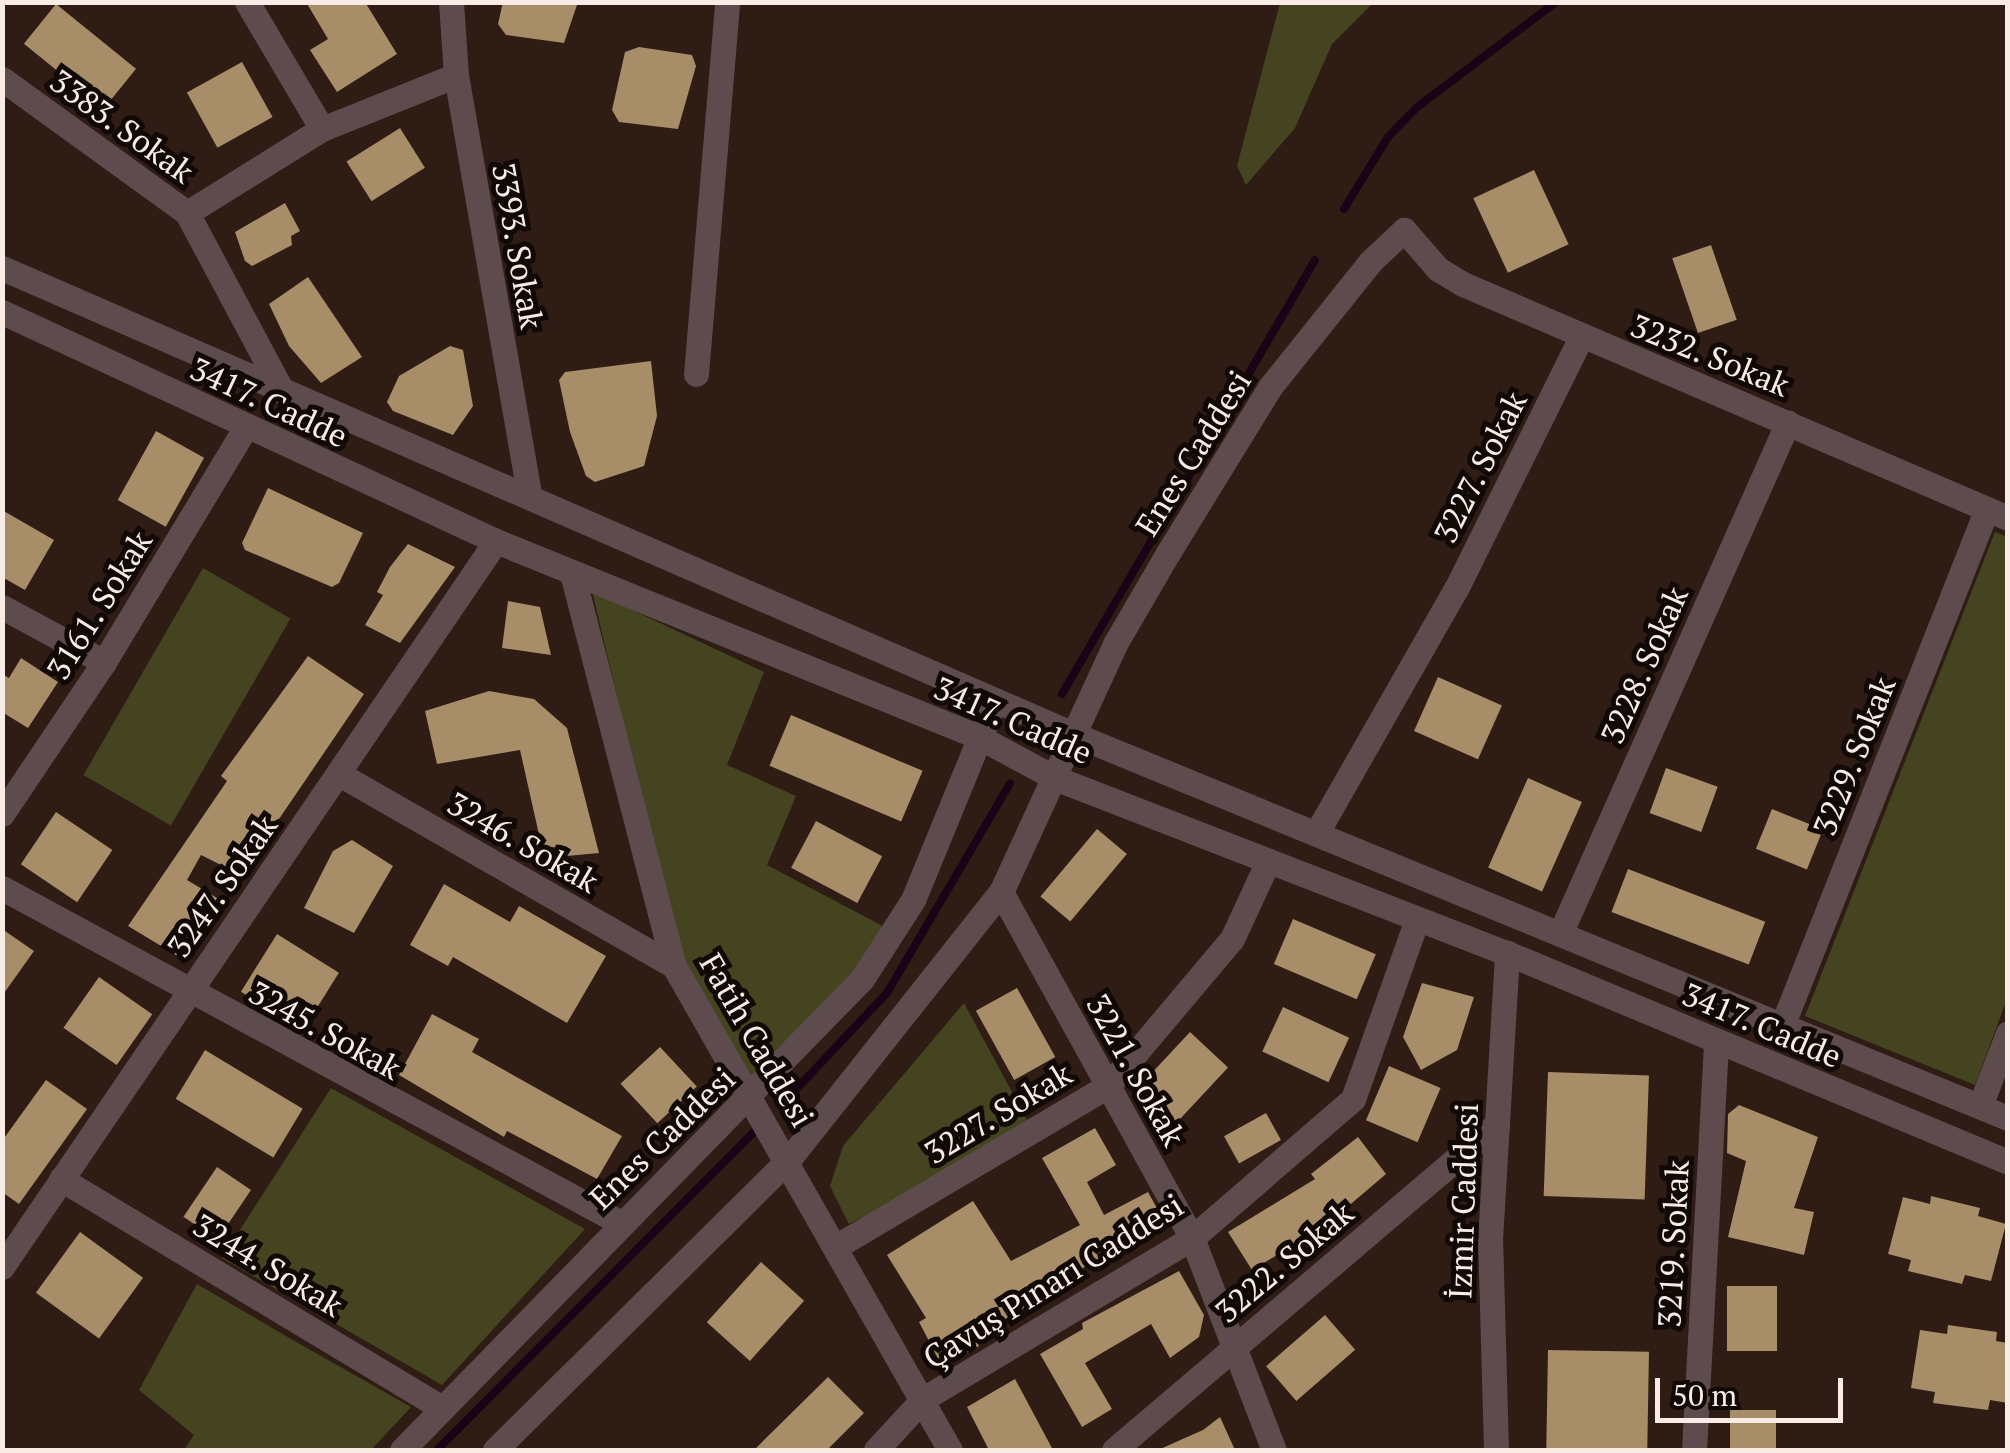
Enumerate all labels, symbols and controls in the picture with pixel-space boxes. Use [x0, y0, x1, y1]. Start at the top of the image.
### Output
street label: 3383. Sokak [42, 61, 202, 191]
street label: 3393. Sokak [484, 159, 552, 333]
street label: 3232. Sokak [1624, 306, 1796, 404]
street label: 3417. Cadde [184, 349, 354, 455]
street label: Enes Caddesi [1127, 363, 1259, 543]
street label: 3227. Sokak [1425, 384, 1535, 550]
street label: 3161. Sokak [38, 523, 160, 687]
street label: 3228. Sokak [1592, 580, 1696, 750]
street label: 3417. Cadde [927, 668, 1099, 772]
street label: 3229. Sokak [1805, 670, 1903, 842]
street label: 3246. Sokak [440, 783, 606, 901]
street label: 3247. Sokak [159, 807, 285, 965]
street label: Fatih Caddesi [692, 947, 822, 1133]
street label: 3245. Sokak [242, 972, 408, 1088]
street label: 3417. Cadde [1676, 974, 1848, 1076]
street label: 3221. Sokak [1078, 987, 1194, 1153]
street label: 3227. Sokak [917, 1054, 1079, 1172]
street label: Enes Caddesi [581, 1059, 743, 1217]
street label: İzmir Caddesi [1440, 1102, 1486, 1300]
street label: 3219. Sokak [1649, 1159, 1697, 1329]
street label: Çavuş Pınarı Caddesi [916, 1185, 1190, 1377]
street label: 3222. Sokak [1207, 1193, 1361, 1331]
street label: 3244. Sokak [186, 1205, 350, 1325]
scale bar [1660, 1358, 1848, 1420]
text: 50 m [1672, 1375, 1737, 1415]

